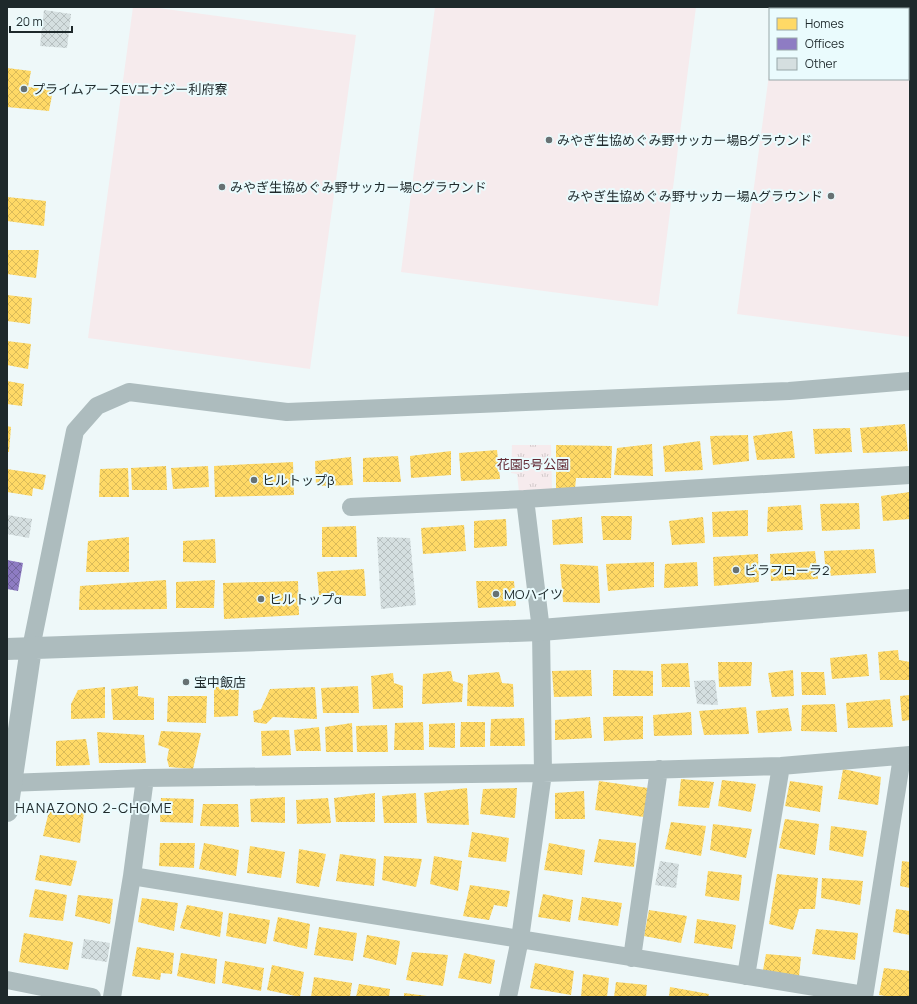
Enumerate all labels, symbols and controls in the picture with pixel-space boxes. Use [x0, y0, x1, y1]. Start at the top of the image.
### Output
scale bar [10, 8, 72, 34]
legend [769, 8, 909, 80]
text: 20 m [16, 13, 43, 30]
text: Homes [805, 15, 844, 32]
text: Offices [805, 35, 844, 52]
text: Other [805, 55, 838, 72]
place label: プライムアースEVエナジー利府寮 [32, 80, 228, 98]
marker: プライムアースEVエナジー利府寮 [19, 84, 29, 94]
place label: みやぎ生協めぐみ野サッカー場Bグラウンド [557, 131, 812, 149]
marker: みやぎ生協めぐみ野サッカー場Bグラウンド [544, 135, 554, 145]
place label: みやぎ生協めぐみ野サッカー場Cグラウンド [230, 178, 487, 196]
marker: みやぎ生協めぐみ野サッカー場Cグラウンド [217, 182, 227, 192]
place label: みやぎ生協めぐみ野サッカー場Aグラウンド [567, 187, 823, 205]
marker: みやぎ生協めぐみ野サッカー場Aグラウンド [826, 191, 836, 201]
park label: 花園5号公園 [497, 455, 569, 473]
place label: ヒルトップβ [262, 471, 334, 489]
marker: ヒルトップβ [249, 475, 259, 485]
place label: ビラフローラ2 [744, 561, 829, 579]
marker: ビラフローラ2 [731, 565, 741, 575]
place label: MOハイツ [504, 585, 563, 603]
marker: MOハイツ [491, 589, 501, 599]
place label: ヒルトップα [269, 590, 342, 608]
marker: ヒルトップα [256, 594, 266, 604]
place label: 宝中飯店 [194, 673, 246, 691]
marker: 宝中飯店 [181, 677, 191, 687]
district label: HANAZONO 2-CHOME [15, 798, 173, 817]

